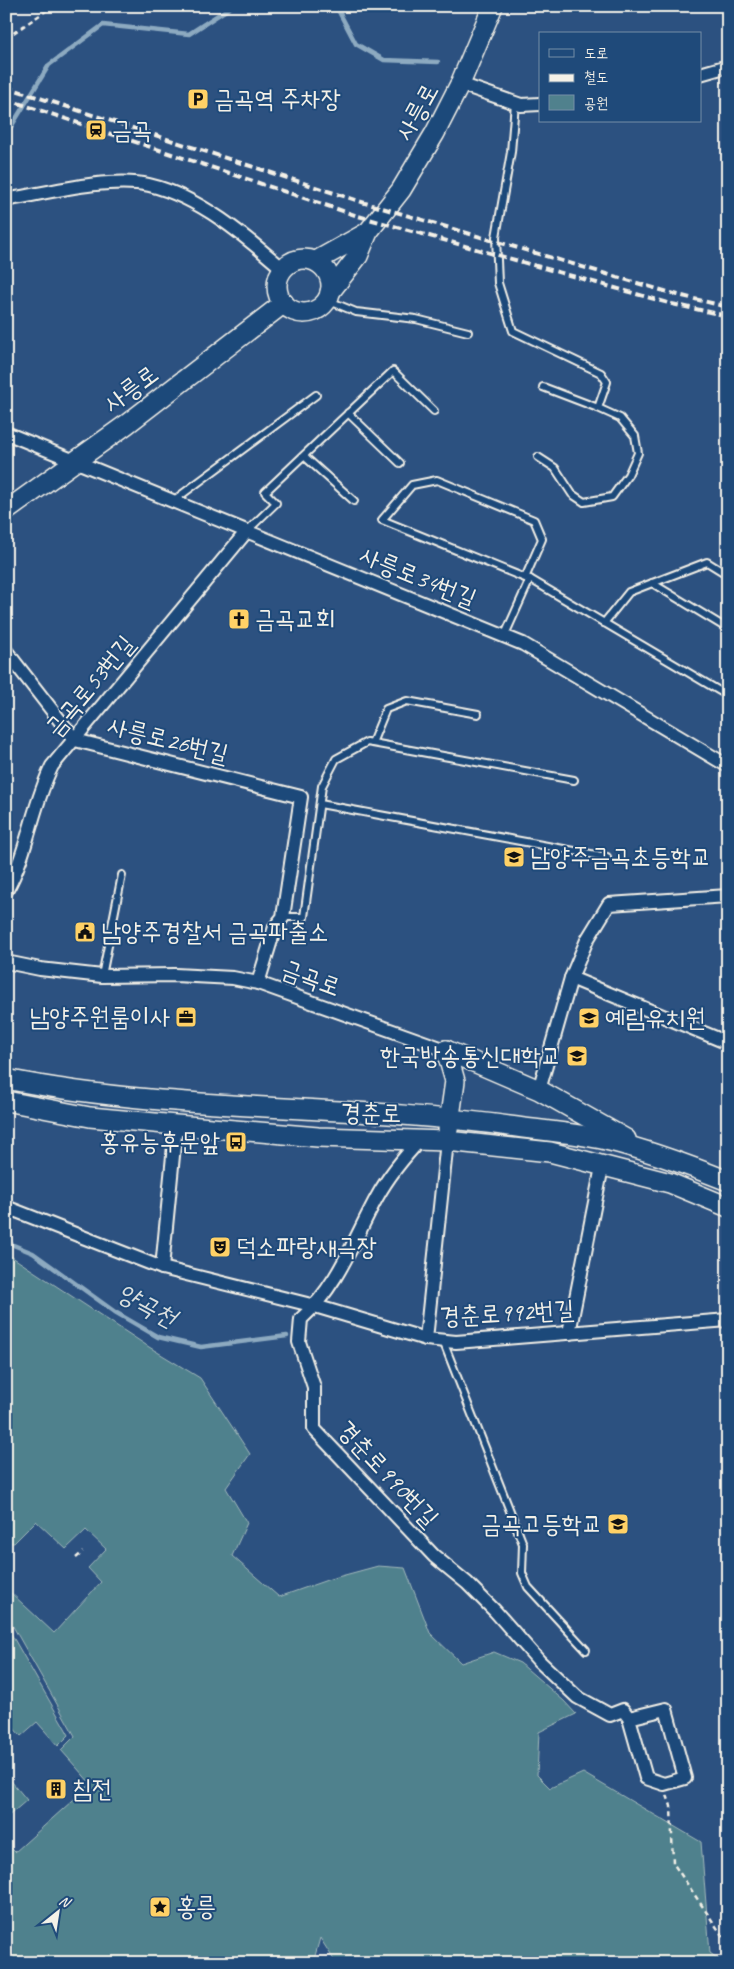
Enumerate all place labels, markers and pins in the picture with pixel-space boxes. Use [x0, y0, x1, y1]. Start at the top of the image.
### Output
place label: 금곡역 주차장 [214, 83, 341, 115]
parking icon: 금곡역 주차장 [186, 87, 210, 111]
place label: 금곡 [112, 114, 152, 146]
station icon: 금곡 [84, 118, 108, 142]
place label: 금곡교회 [255, 603, 335, 635]
church icon: 금곡교회 [227, 607, 251, 631]
place label: 남양주금곡초등학교 [530, 841, 711, 873]
school or university icon: 남양주금곡초등학교 [502, 845, 526, 869]
place label: 남양주경찰서 금곡파출소 [101, 916, 328, 948]
public building icon: 남양주경찰서 금곡파출소 [73, 920, 97, 944]
place label: 남양주원룸이사 [29, 1001, 170, 1033]
place label: 예림유치원 [605, 1002, 706, 1034]
office icon: 남양주원룸이사 [174, 1005, 198, 1029]
school or university icon: 예림유치원 [577, 1006, 601, 1030]
place label: 한국방송통신대학교 [380, 1040, 561, 1072]
school or university icon: 한국방송통신대학교 [565, 1044, 589, 1068]
place label: 홍유능후문앞 [99, 1126, 220, 1158]
bus stop icon: 홍유능후문앞 [224, 1130, 248, 1154]
place label: 덕소파랑새극장 [236, 1231, 377, 1263]
theatre icon: 덕소파랑새극장 [208, 1235, 232, 1259]
place label: 금곡고등학교 [481, 1508, 602, 1540]
school or university icon: 금곡고등학교 [606, 1512, 630, 1536]
place label: 침전 [72, 1773, 112, 1805]
building icon: 침전 [44, 1777, 68, 1801]
place label: 홍릉 [176, 1891, 216, 1923]
place icon: 홍릉 [148, 1895, 172, 1919]

